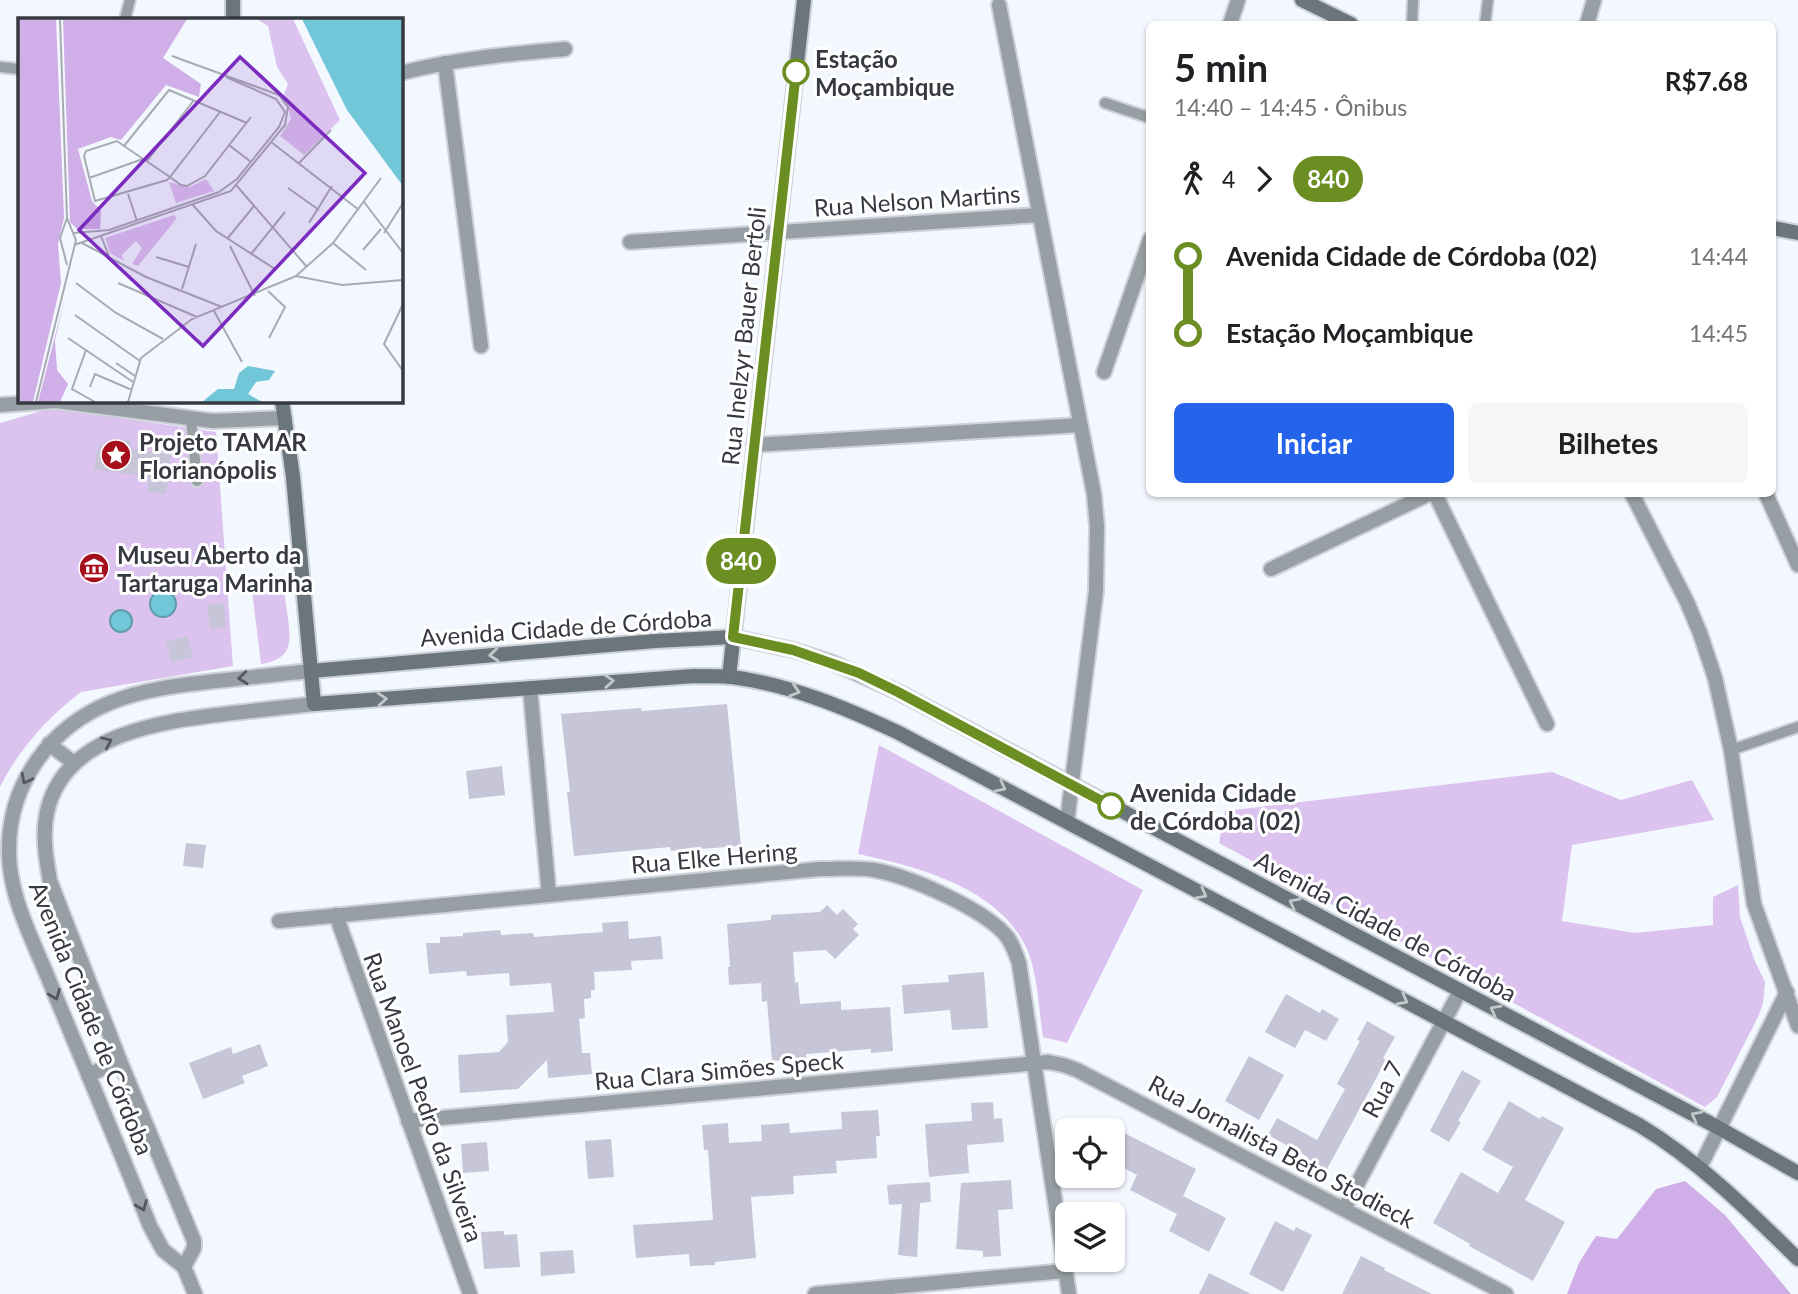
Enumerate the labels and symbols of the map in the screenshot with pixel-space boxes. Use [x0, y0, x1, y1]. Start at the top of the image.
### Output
inset map [18, 18, 402, 402]
place label: Estação Moçambique [815, 44, 955, 101]
marker: Estação Moçambique [783, 59, 809, 85]
street label: Rua Nelson Martins [813, 178, 1021, 222]
street label: Rua Inelzyr Bauer Bertoli [715, 205, 771, 467]
place label: Projeto TAMAR Florianópolis [139, 427, 307, 484]
place icon: Projeto TAMAR Florianópolis [99, 438, 133, 472]
line badge: 840 [701, 538, 781, 584]
place label: Museu Aberto da Tartaruga Marinha [117, 540, 313, 597]
museum icon: Museu Aberto da Tartaruga Marinha [77, 551, 111, 585]
street label: Avenida Cidade de Córdoba [419, 602, 713, 652]
one-way arrow [488, 647, 499, 662]
one-way arrow [237, 670, 248, 685]
one-way arrow [603, 674, 614, 689]
one-way arrow [789, 683, 801, 698]
one-way arrow [377, 692, 388, 707]
one-way arrow [100, 736, 113, 750]
one-way arrow [20, 772, 34, 784]
place label: Avenida Cidade de Córdoba (02) [1129, 778, 1300, 835]
one-way arrow [994, 779, 1006, 792]
marker: Avenida Cidade de Córdoba (02) [1098, 793, 1124, 819]
street label: Rua Elke Hering [630, 835, 798, 879]
street label: Avenida Cidade de Córdoba [1250, 845, 1522, 1007]
street label: Avenida Cidade de Córdoba [24, 877, 160, 1159]
one-way arrow [1195, 885, 1207, 899]
one-way arrow [1289, 898, 1301, 911]
street label: Rua Manoel Pedro da Silveira [358, 948, 490, 1246]
one-way arrow [47, 988, 61, 1000]
one-way arrow [1396, 992, 1408, 1005]
one-way arrow [1490, 1004, 1502, 1018]
street label: Rua Clara Simões Speck [593, 1045, 846, 1095]
street label: Rua 7 [1355, 1056, 1409, 1122]
street label: Rua Jornalista Beto Stodieck [1144, 1068, 1421, 1234]
one-way arrow [1691, 1111, 1703, 1124]
one-way arrow [133, 1199, 147, 1211]

